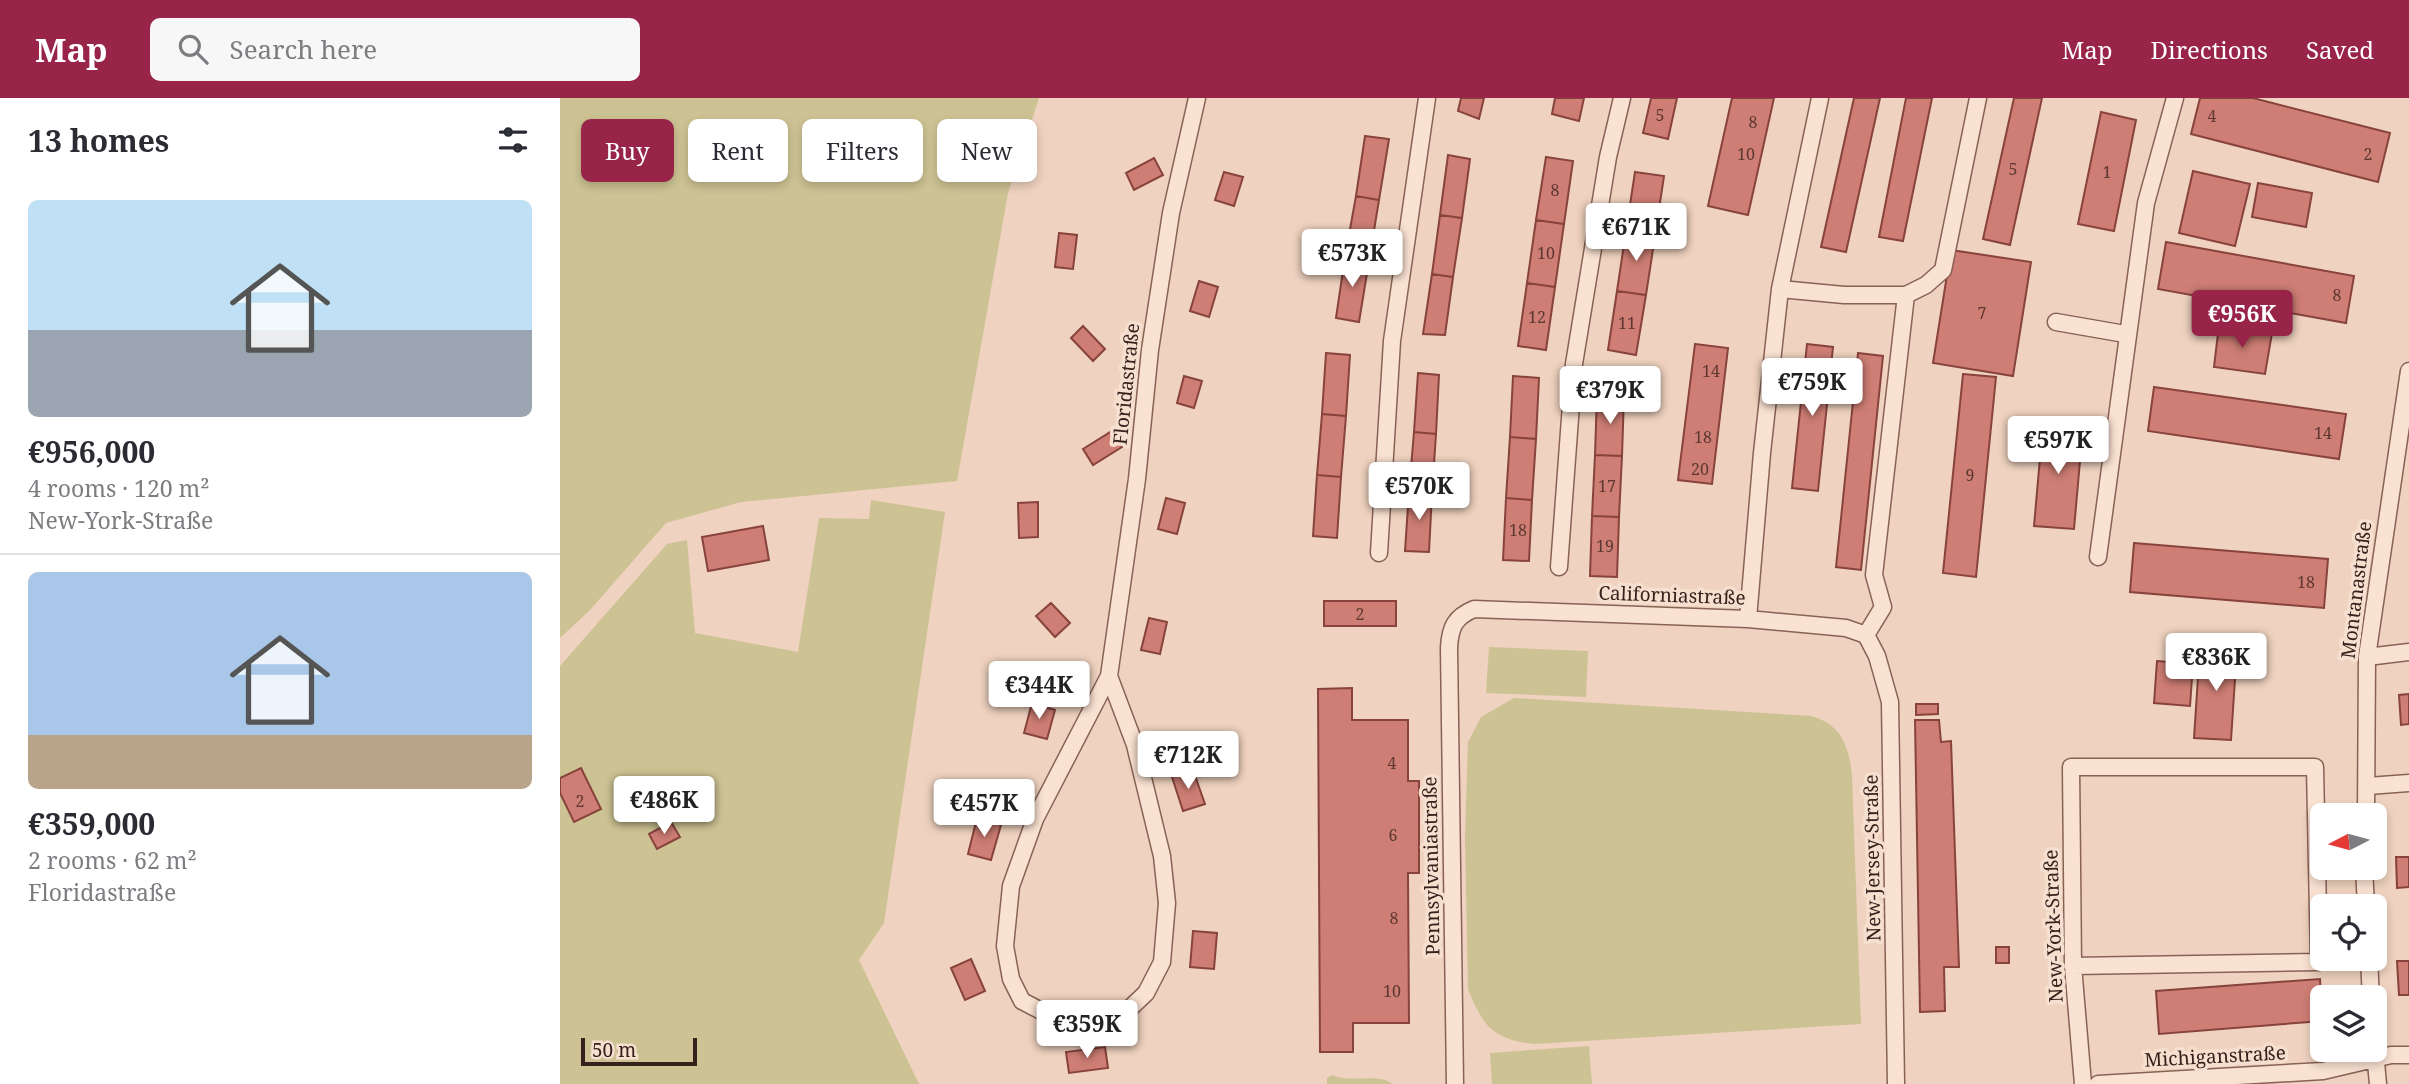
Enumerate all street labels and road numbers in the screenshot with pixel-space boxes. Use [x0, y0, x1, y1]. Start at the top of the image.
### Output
street label: Floridastraße [1107, 322, 1145, 446]
street label: Montanastraße [2335, 520, 2377, 660]
street label: Californiastraße [1598, 579, 1746, 611]
street label: New-Jersey-Straße [1858, 774, 1886, 942]
street label: Pennsylvaniastraße [1416, 776, 1446, 956]
street label: New-York-Straße [2037, 849, 2069, 1003]
street label: Michiganstraße [2144, 1039, 2286, 1073]

